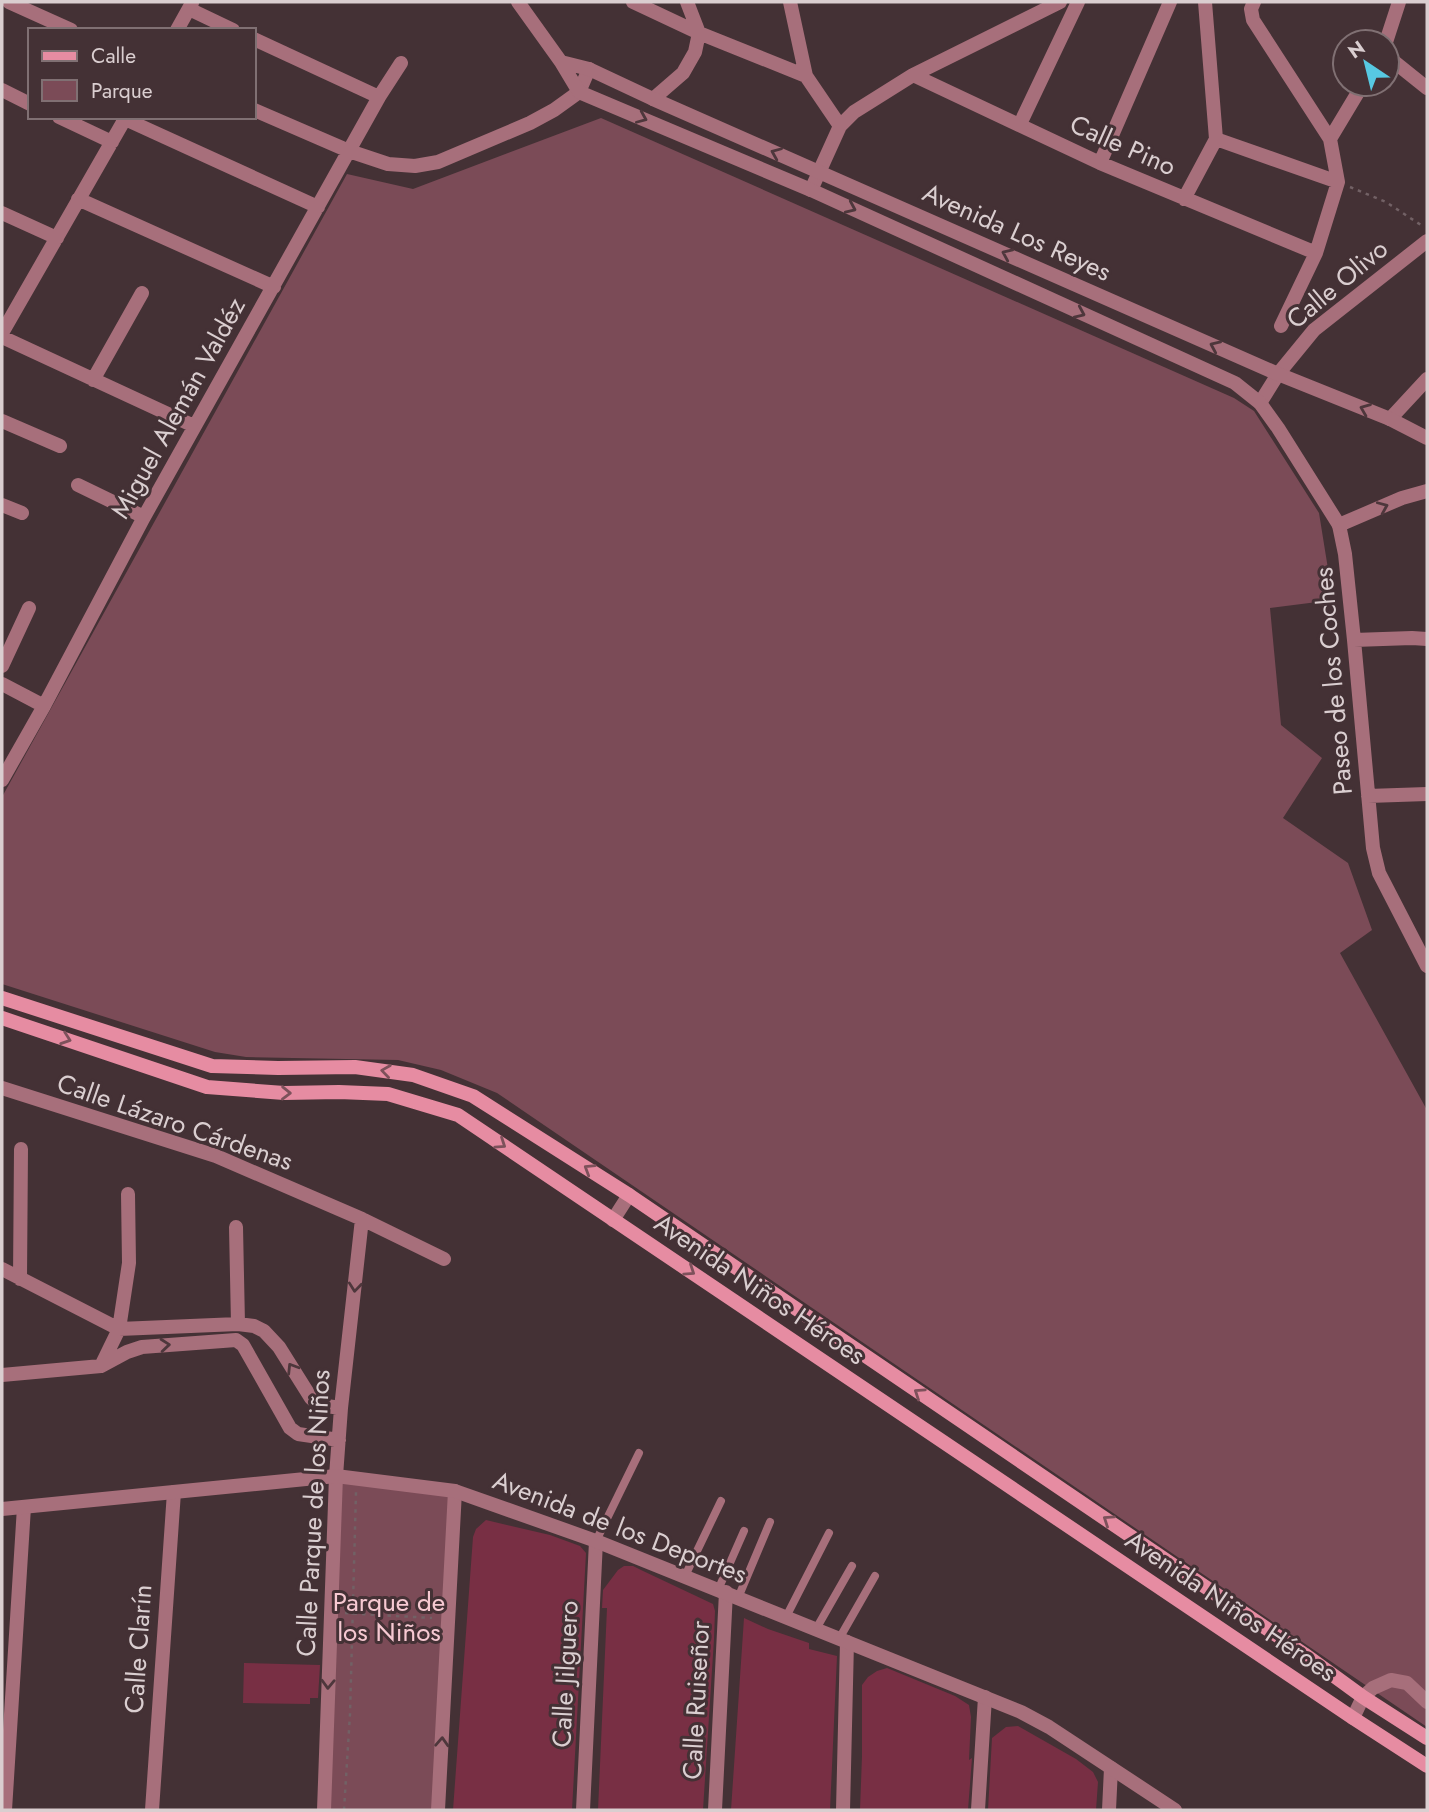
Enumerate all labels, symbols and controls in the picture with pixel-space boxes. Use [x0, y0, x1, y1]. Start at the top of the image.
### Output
legend [28, 28, 256, 119]
north arrow [1331, 28, 1401, 98]
text: N [1343, 34, 1370, 65]
text: Calle [91, 41, 136, 71]
text: Parque [91, 76, 153, 106]
street label: Calle Pino [1064, 105, 1182, 185]
one-way arrow [635, 110, 647, 124]
one-way arrow [771, 147, 784, 161]
street label: Avenida Los Reyes [917, 173, 1117, 291]
one-way arrow [844, 200, 856, 214]
street label: Calle Olivo [1278, 230, 1396, 338]
one-way arrow [1002, 248, 1014, 262]
street label: Miguel Alemán Valdéz [101, 290, 255, 525]
one-way arrow [1073, 305, 1085, 319]
one-way arrow [1210, 340, 1222, 354]
one-way arrow [1360, 404, 1372, 418]
one-way arrow [1376, 501, 1388, 515]
street label: Paseo de los Coches [1304, 566, 1362, 796]
one-way arrow [60, 1031, 72, 1045]
street label: Calle Lázaro Cárdenas [52, 1064, 298, 1180]
one-way arrow [381, 1064, 392, 1079]
one-way arrow [281, 1085, 292, 1100]
one-way arrow [493, 1136, 506, 1148]
one-way arrow [583, 1165, 596, 1178]
street label: Avenida Niños Héroes [647, 1204, 873, 1374]
one-way arrow [682, 1263, 695, 1275]
one-way arrow [347, 1281, 362, 1292]
one-way arrow [160, 1338, 171, 1353]
one-way arrow [288, 1363, 301, 1376]
street label: Calle Parque de los Niños [287, 1369, 339, 1657]
one-way arrow [914, 1388, 927, 1401]
street label: Avenida de los Deportes [487, 1461, 753, 1593]
one-way arrow [1102, 1516, 1115, 1529]
street label: Avenida Niños Héroes [1118, 1521, 1344, 1691]
street label: Calle Clarín [115, 1583, 161, 1715]
park label: Parque de los Niños [333, 1583, 445, 1651]
street label: Calle Jilguero [542, 1600, 588, 1748]
street label: Calle Ruiseñor [673, 1620, 719, 1780]
one-way arrow [321, 1679, 336, 1690]
one-way arrow [434, 1736, 449, 1747]

